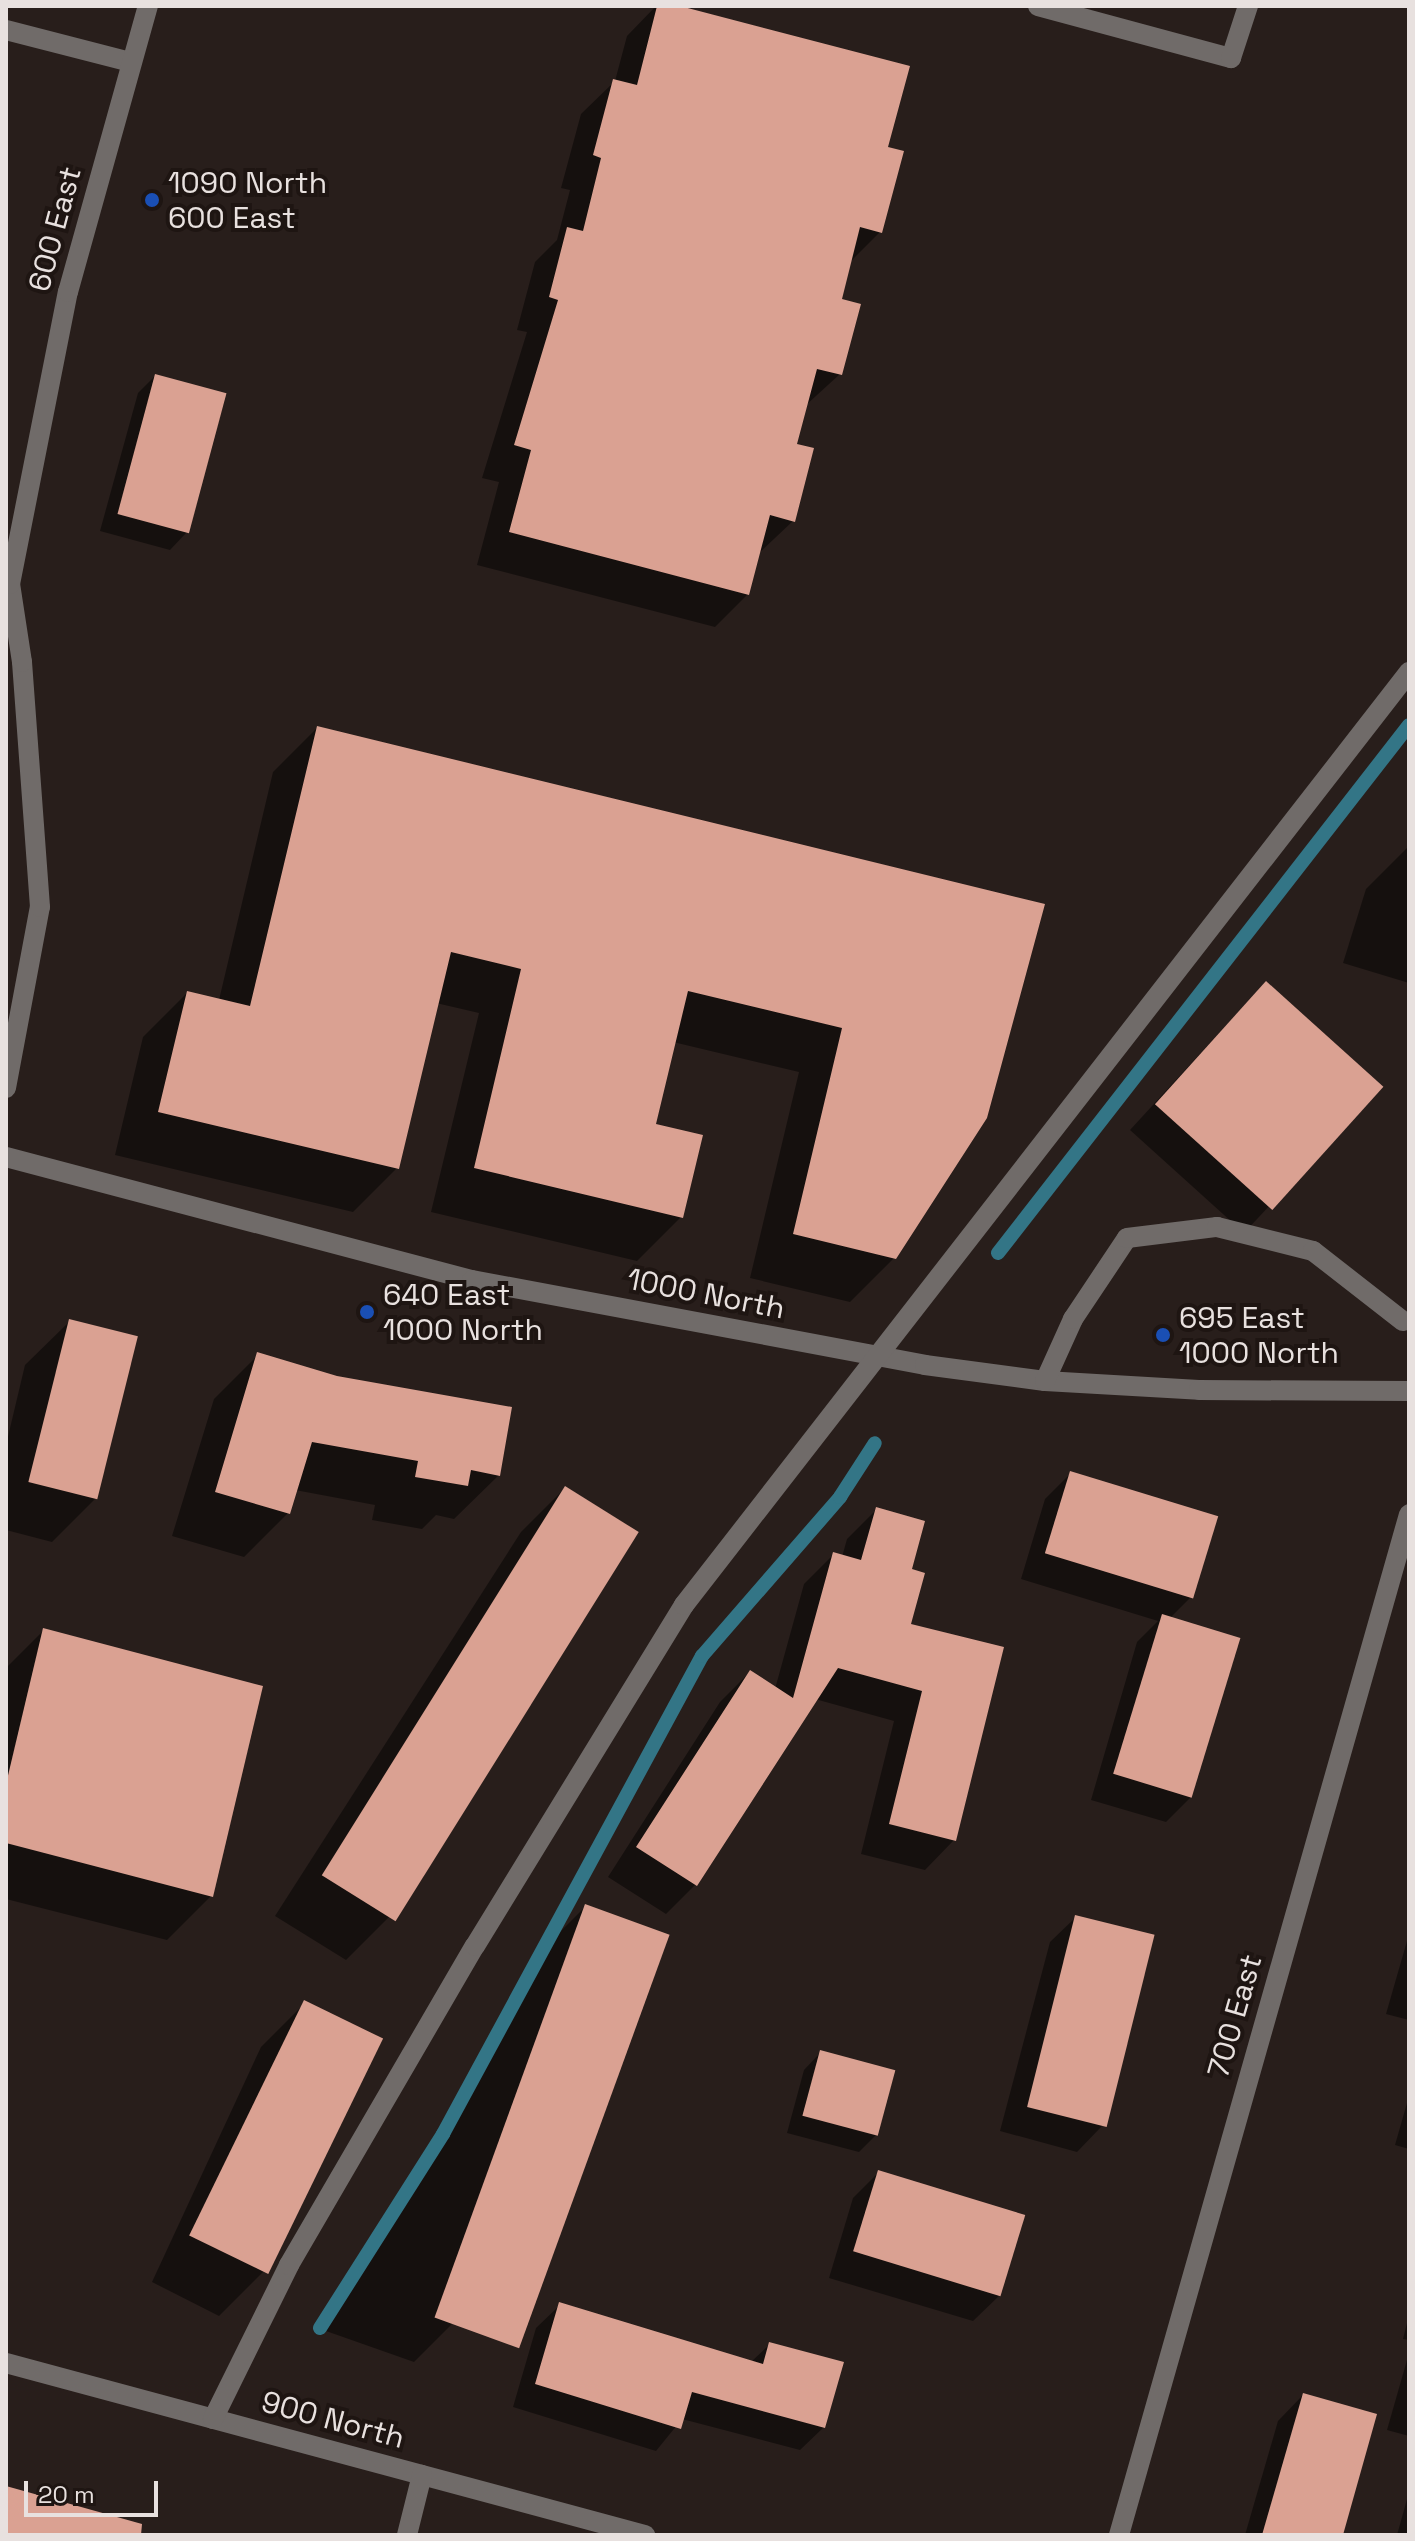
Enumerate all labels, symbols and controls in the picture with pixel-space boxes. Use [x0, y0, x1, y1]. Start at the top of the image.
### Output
street label: 600 East [21, 163, 89, 295]
place label: 1090 North 600 East [168, 165, 327, 236]
marker: 1090 North 600 East [143, 191, 161, 209]
street label: 1000 North [624, 1261, 788, 1327]
place label: 640 East 1000 North [383, 1277, 543, 1348]
place label: 695 East 1000 North [1179, 1300, 1339, 1370]
marker: 640 East 1000 North [358, 1303, 376, 1321]
marker: 695 East 1000 North [1154, 1326, 1172, 1344]
street label: 700 East [1200, 1950, 1270, 2082]
street label: 900 North [258, 2384, 408, 2456]
scale bar [28, 2465, 162, 2515]
text: 20 m [38, 2479, 95, 2510]

